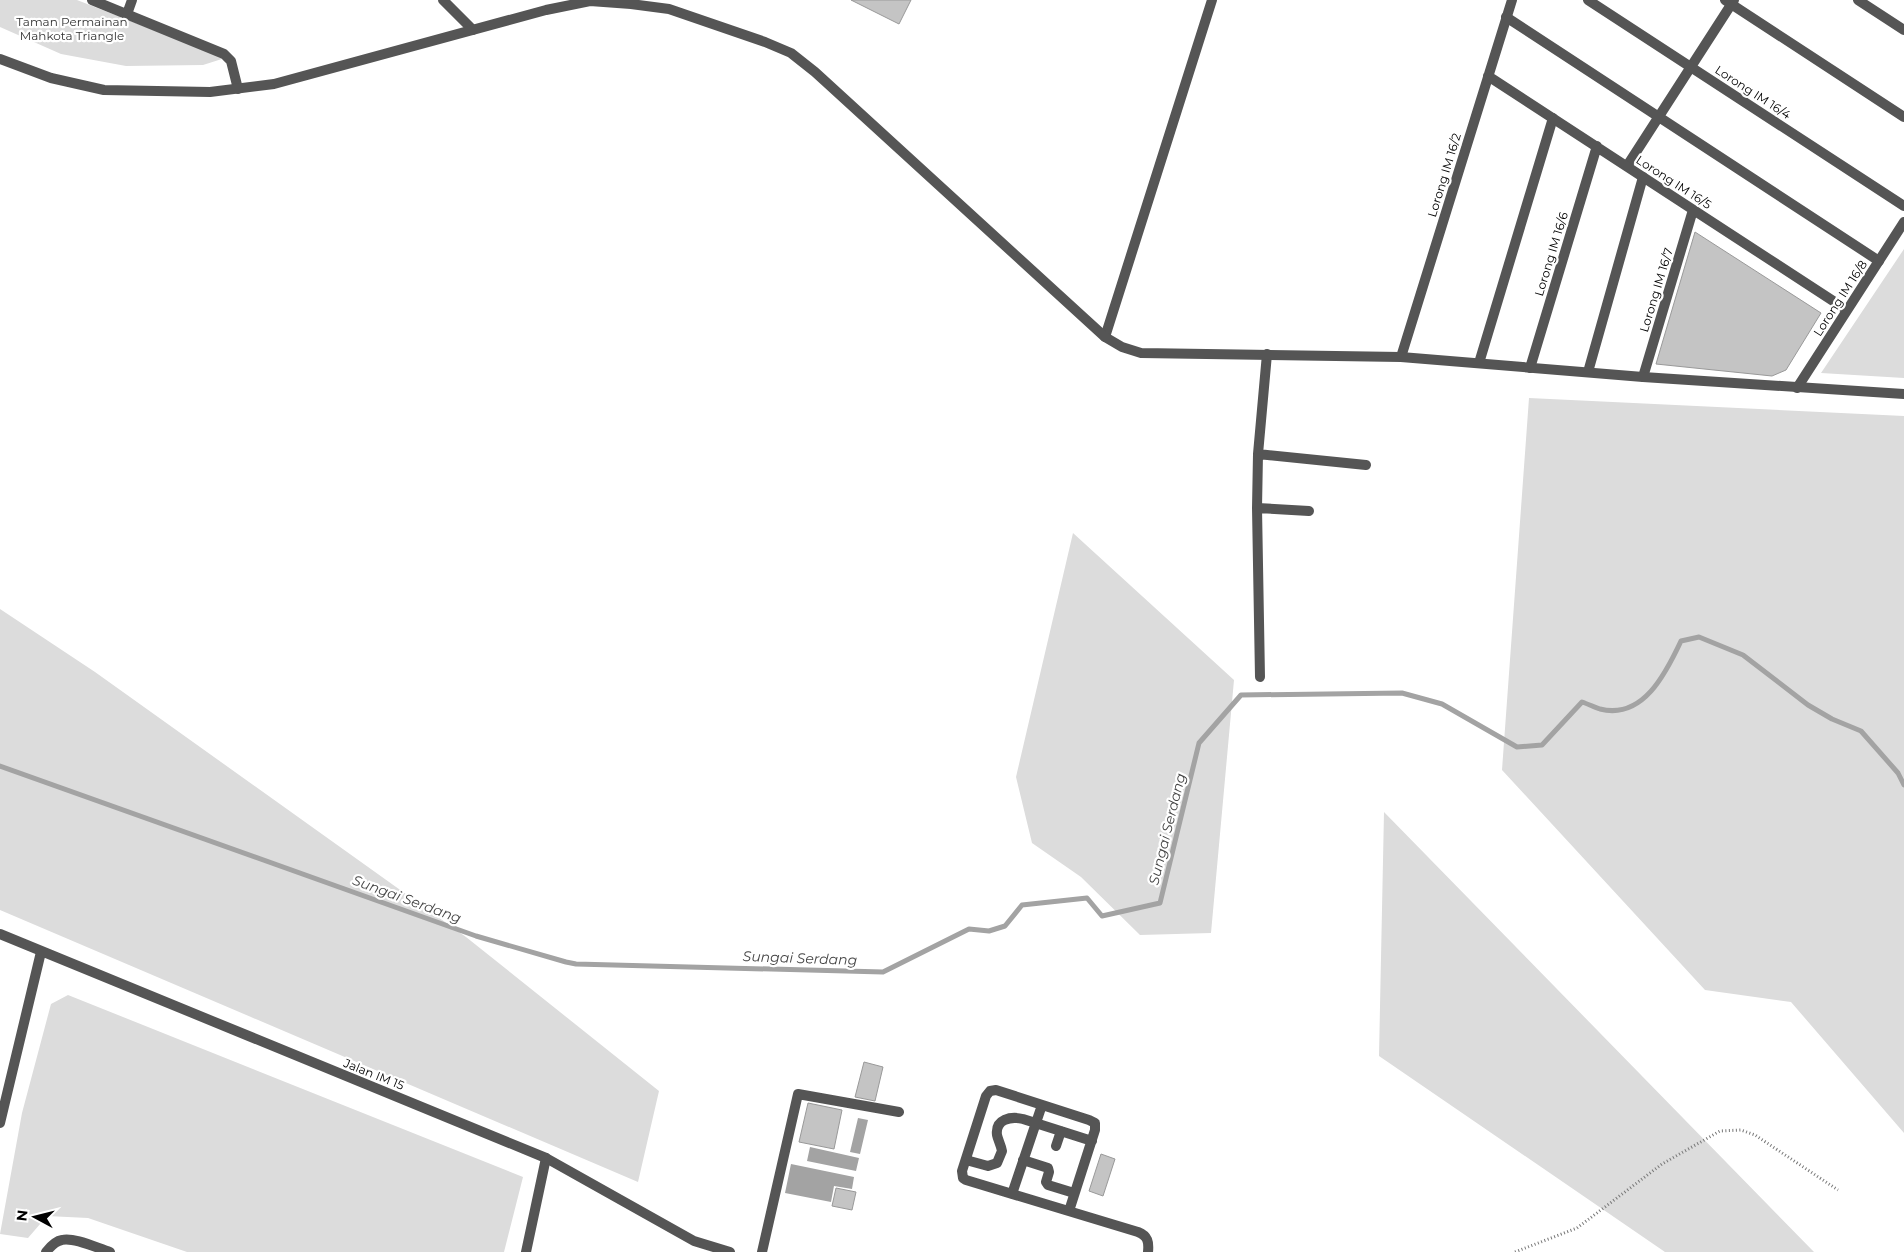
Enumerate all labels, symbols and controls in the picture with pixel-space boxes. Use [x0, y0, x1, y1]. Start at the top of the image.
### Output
park label: Taman Permainan Mahkota Triangle [16, 14, 128, 43]
street label: Lorong IM 16/4 [1712, 62, 1794, 122]
street label: Lorong IM 16/2 [1424, 131, 1464, 219]
street label: Lorong IM 16/5 [1633, 152, 1715, 212]
street label: Lorong IM 16/6 [1531, 210, 1571, 298]
street label: Lorong IM 16/7 [1636, 246, 1676, 334]
street label: Lorong IM 16/8 [1810, 257, 1870, 339]
water label: Sungai Serdang [1144, 771, 1190, 887]
water label: Sungai Serdang [350, 871, 464, 927]
water label: Sungai Serdang [742, 947, 858, 969]
street label: Jalan IM 15 [341, 1055, 407, 1093]
north arrow [10, 1192, 60, 1242]
text: N [12, 1209, 32, 1222]

